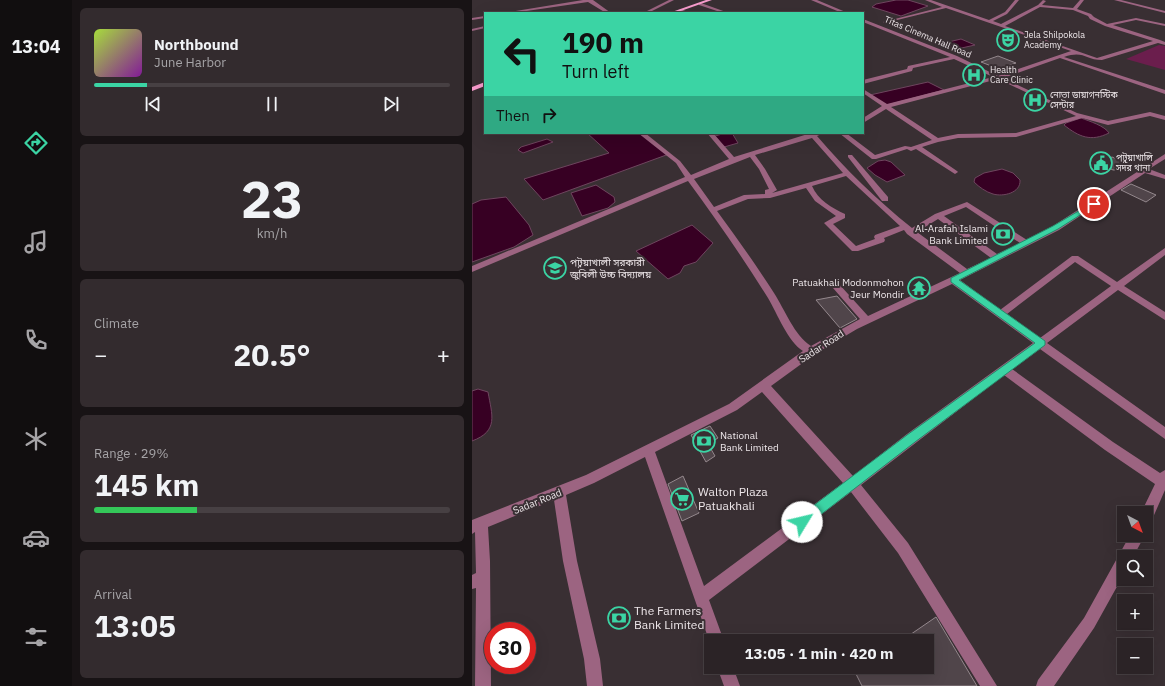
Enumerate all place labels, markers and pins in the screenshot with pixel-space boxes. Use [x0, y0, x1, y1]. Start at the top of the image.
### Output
theatre icon: Jela Shilpokola Academy [995, 27, 1021, 53]
place label: Jela Shilpokola Academy [1024, 29, 1085, 50]
hospital icon: Health Care Clinic [961, 62, 987, 88]
place label: Health Care Clinic [990, 64, 1033, 85]
hospital icon: নোভা ডায়াগনস্টিক সেন্টার [1022, 87, 1048, 113]
place label: নোভা ডায়াগনস্টিক সেন্টার [1050, 89, 1118, 110]
public building icon: পটুয়াখালি সদর থানা [1088, 150, 1114, 176]
place label: পটুয়াখালি সদর থানা [1115, 152, 1153, 173]
pin [1077, 187, 1111, 221]
bank icon: Al-Arafah Islami Bank Limited [990, 221, 1016, 247]
place label: Al-Arafah Islami Bank Limited [915, 222, 988, 247]
school or university icon: পটুয়াখালী সরকারী জুবিলী উচ্চ বিদ্যালয় [542, 255, 568, 281]
place label: পটুয়াখালী সরকারী জুবিলী উচ্চ বিদ্যালয় [569, 256, 652, 281]
temple icon: Patuakhali Modonmohon Jeur Mondir [906, 275, 932, 301]
place label: Patuakhali Modonmohon Jeur Mondir [792, 276, 904, 301]
bank icon: National Bank Limited [691, 428, 717, 454]
place label: National Bank Limited [720, 429, 779, 454]
place label: Walton Plaza Patuakhali [698, 484, 768, 513]
supermarket icon: Walton Plaza Patuakhali [669, 486, 695, 512]
place label: The Farmers Bank Limited [634, 603, 704, 632]
bank icon: The Farmers Bank Limited [606, 605, 632, 631]

